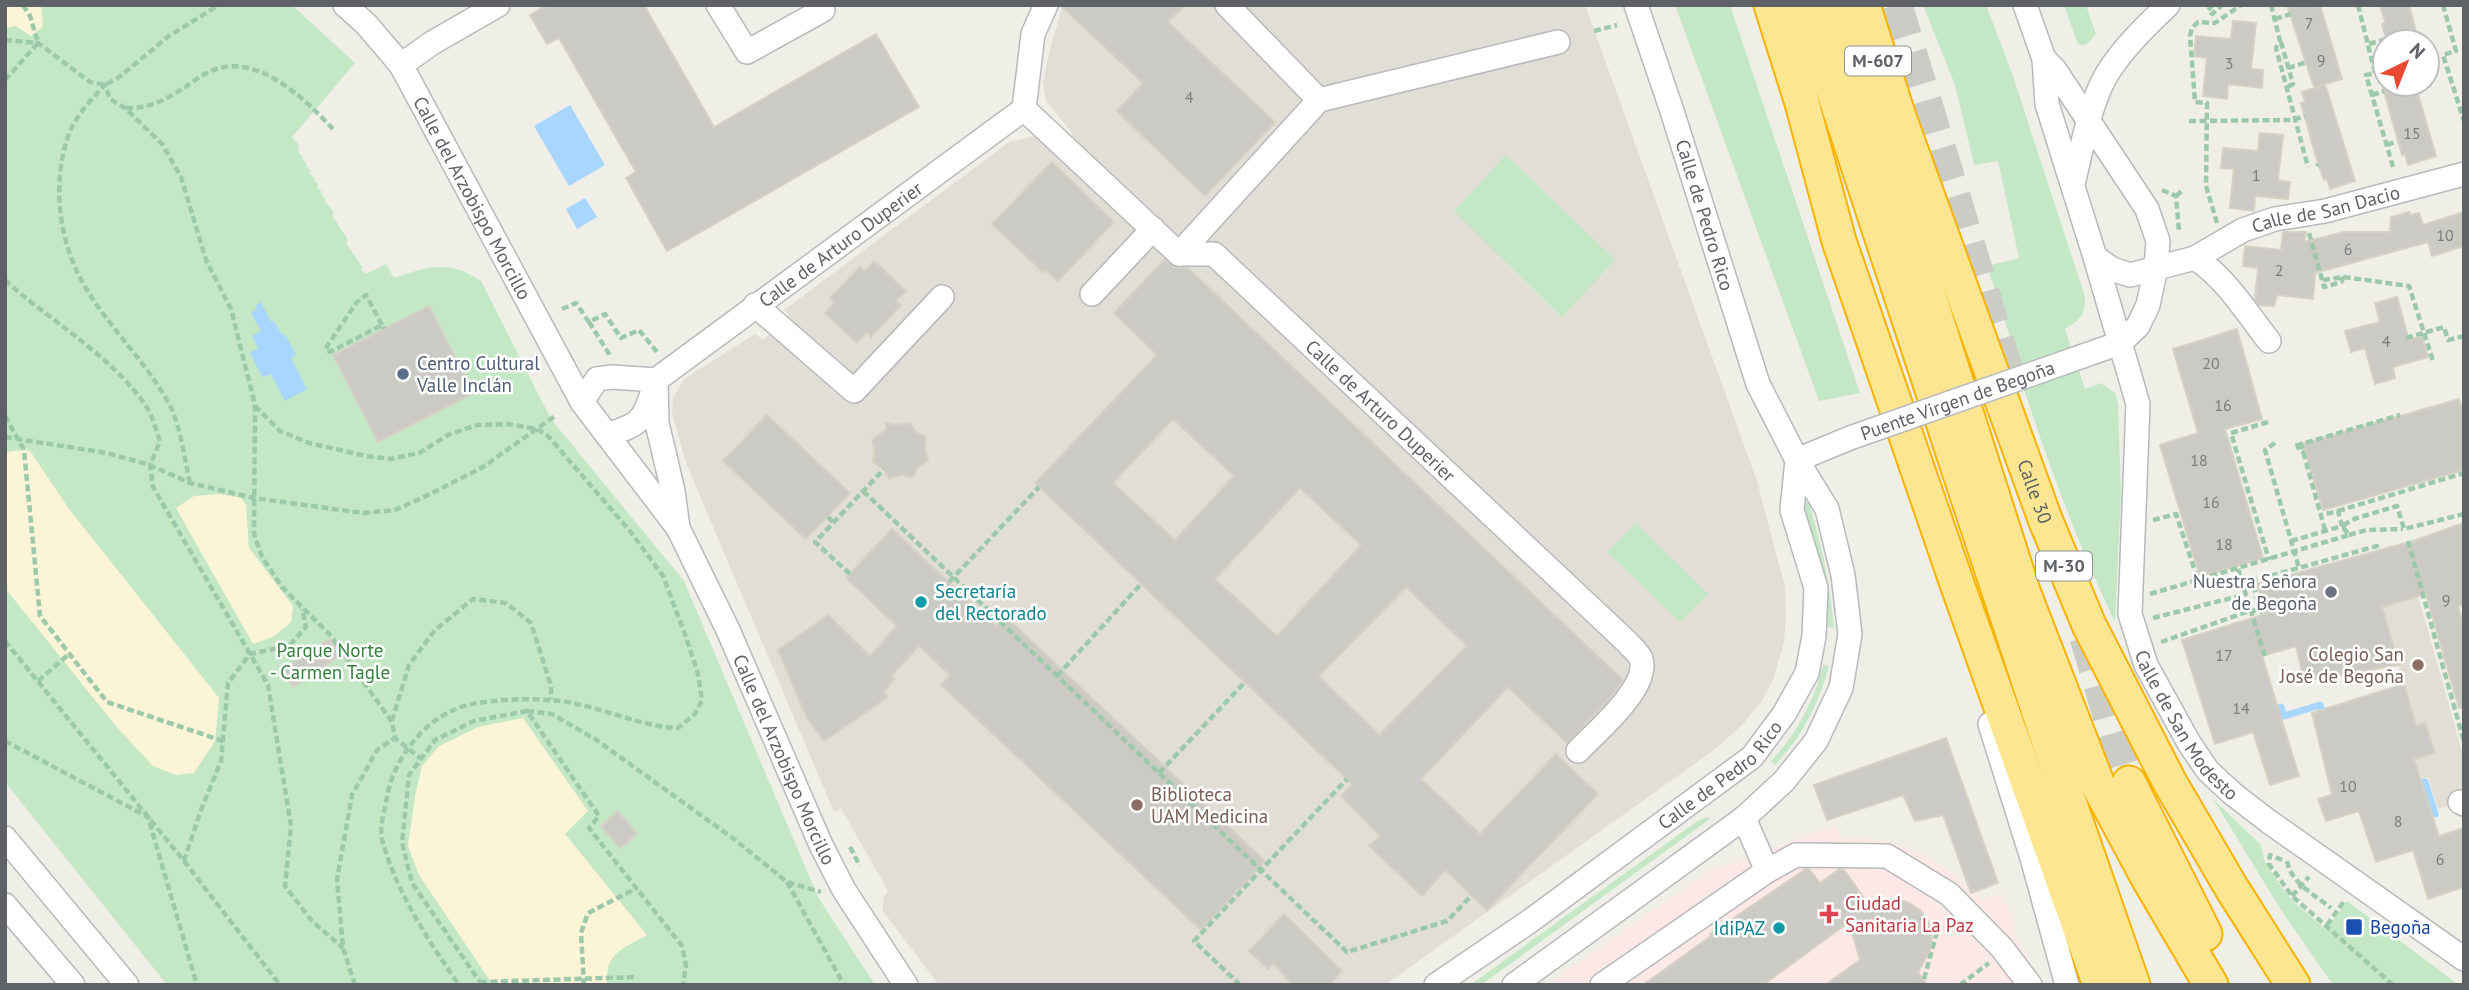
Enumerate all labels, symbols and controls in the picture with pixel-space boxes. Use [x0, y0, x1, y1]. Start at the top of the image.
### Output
house number: 7 [2305, 13, 2313, 33]
north arrow [2371, 28, 2441, 98]
text: N [2405, 38, 2430, 64]
road number: M-607 [1845, 46, 1911, 76]
house number: 9 [2317, 50, 2325, 70]
house number: 3 [2225, 53, 2233, 73]
house number: 4 [1185, 87, 1194, 107]
street label: Calle del Arzobispo Morcillo [408, 92, 537, 304]
house number: 15 [2403, 123, 2421, 143]
street label: Calle de Pedro Rico [1671, 136, 1739, 294]
house number: 1 [2252, 165, 2260, 185]
street label: Calle de Arturo Duperier [754, 176, 927, 312]
street label: Calle de San Dacio [2248, 180, 2402, 238]
house number: 10 [2436, 225, 2454, 245]
house number: 6 [2344, 239, 2352, 259]
house number: 2 [2275, 260, 2283, 280]
house number: 4 [2382, 331, 2391, 351]
street label: Calle de Arturo Duperier [1301, 334, 1461, 487]
place label: Centro Cultural Valle Inclán [416, 351, 540, 397]
house number: 20 [2202, 353, 2220, 373]
street label: Puente Virgen de Begoña [1857, 355, 2058, 445]
marker: Centro Cultural Valle Inclán [395, 366, 411, 382]
house number: 16 [2214, 395, 2232, 415]
house number: 18 [2190, 450, 2208, 470]
street label: Calle 30 [2012, 456, 2058, 527]
house number: 16 [2202, 492, 2220, 512]
house number: 18 [2215, 534, 2233, 554]
road number: M-30 [2036, 552, 2092, 580]
place label: Nuestra Señora de Begoña [2193, 569, 2317, 615]
place label: Secretaría del Rectorado [935, 579, 1047, 625]
marker: Nuestra Señora de Begoña [2323, 584, 2339, 600]
house number: 9 [2442, 590, 2450, 610]
marker: Secretaría del Rectorado [913, 594, 929, 610]
park label: Parque Norte - Carmen Tagle [270, 638, 390, 684]
place label: Colegio San José de Begoña [2279, 642, 2404, 688]
house number: 17 [2215, 645, 2233, 665]
street label: Calle de San Modesto [2130, 647, 2244, 805]
street label: Calle del Arzobispo Morcillo [728, 651, 841, 869]
marker: Colegio San José de Begoña [2410, 657, 2426, 673]
house number: 14 [2232, 698, 2250, 718]
street label: Calle de Pedro Rico [1653, 715, 1787, 835]
house number: 10 [2339, 776, 2357, 796]
place label: Biblioteca UAM Medicina [1151, 782, 1268, 828]
marker: Biblioteca UAM Medicina [1129, 797, 1145, 813]
house number: 8 [2394, 811, 2402, 831]
house number: 6 [2436, 849, 2444, 869]
place label: Ciudad Sanitaria La Paz [1845, 891, 1974, 937]
marker: Ciudad Sanitaria La Paz [1819, 904, 1839, 924]
place label: Begoña [2370, 915, 2431, 939]
place label: IdiPAZ [1714, 916, 1765, 940]
marker: Begoña [2344, 917, 2364, 937]
marker: IdiPAZ [1771, 920, 1787, 936]

